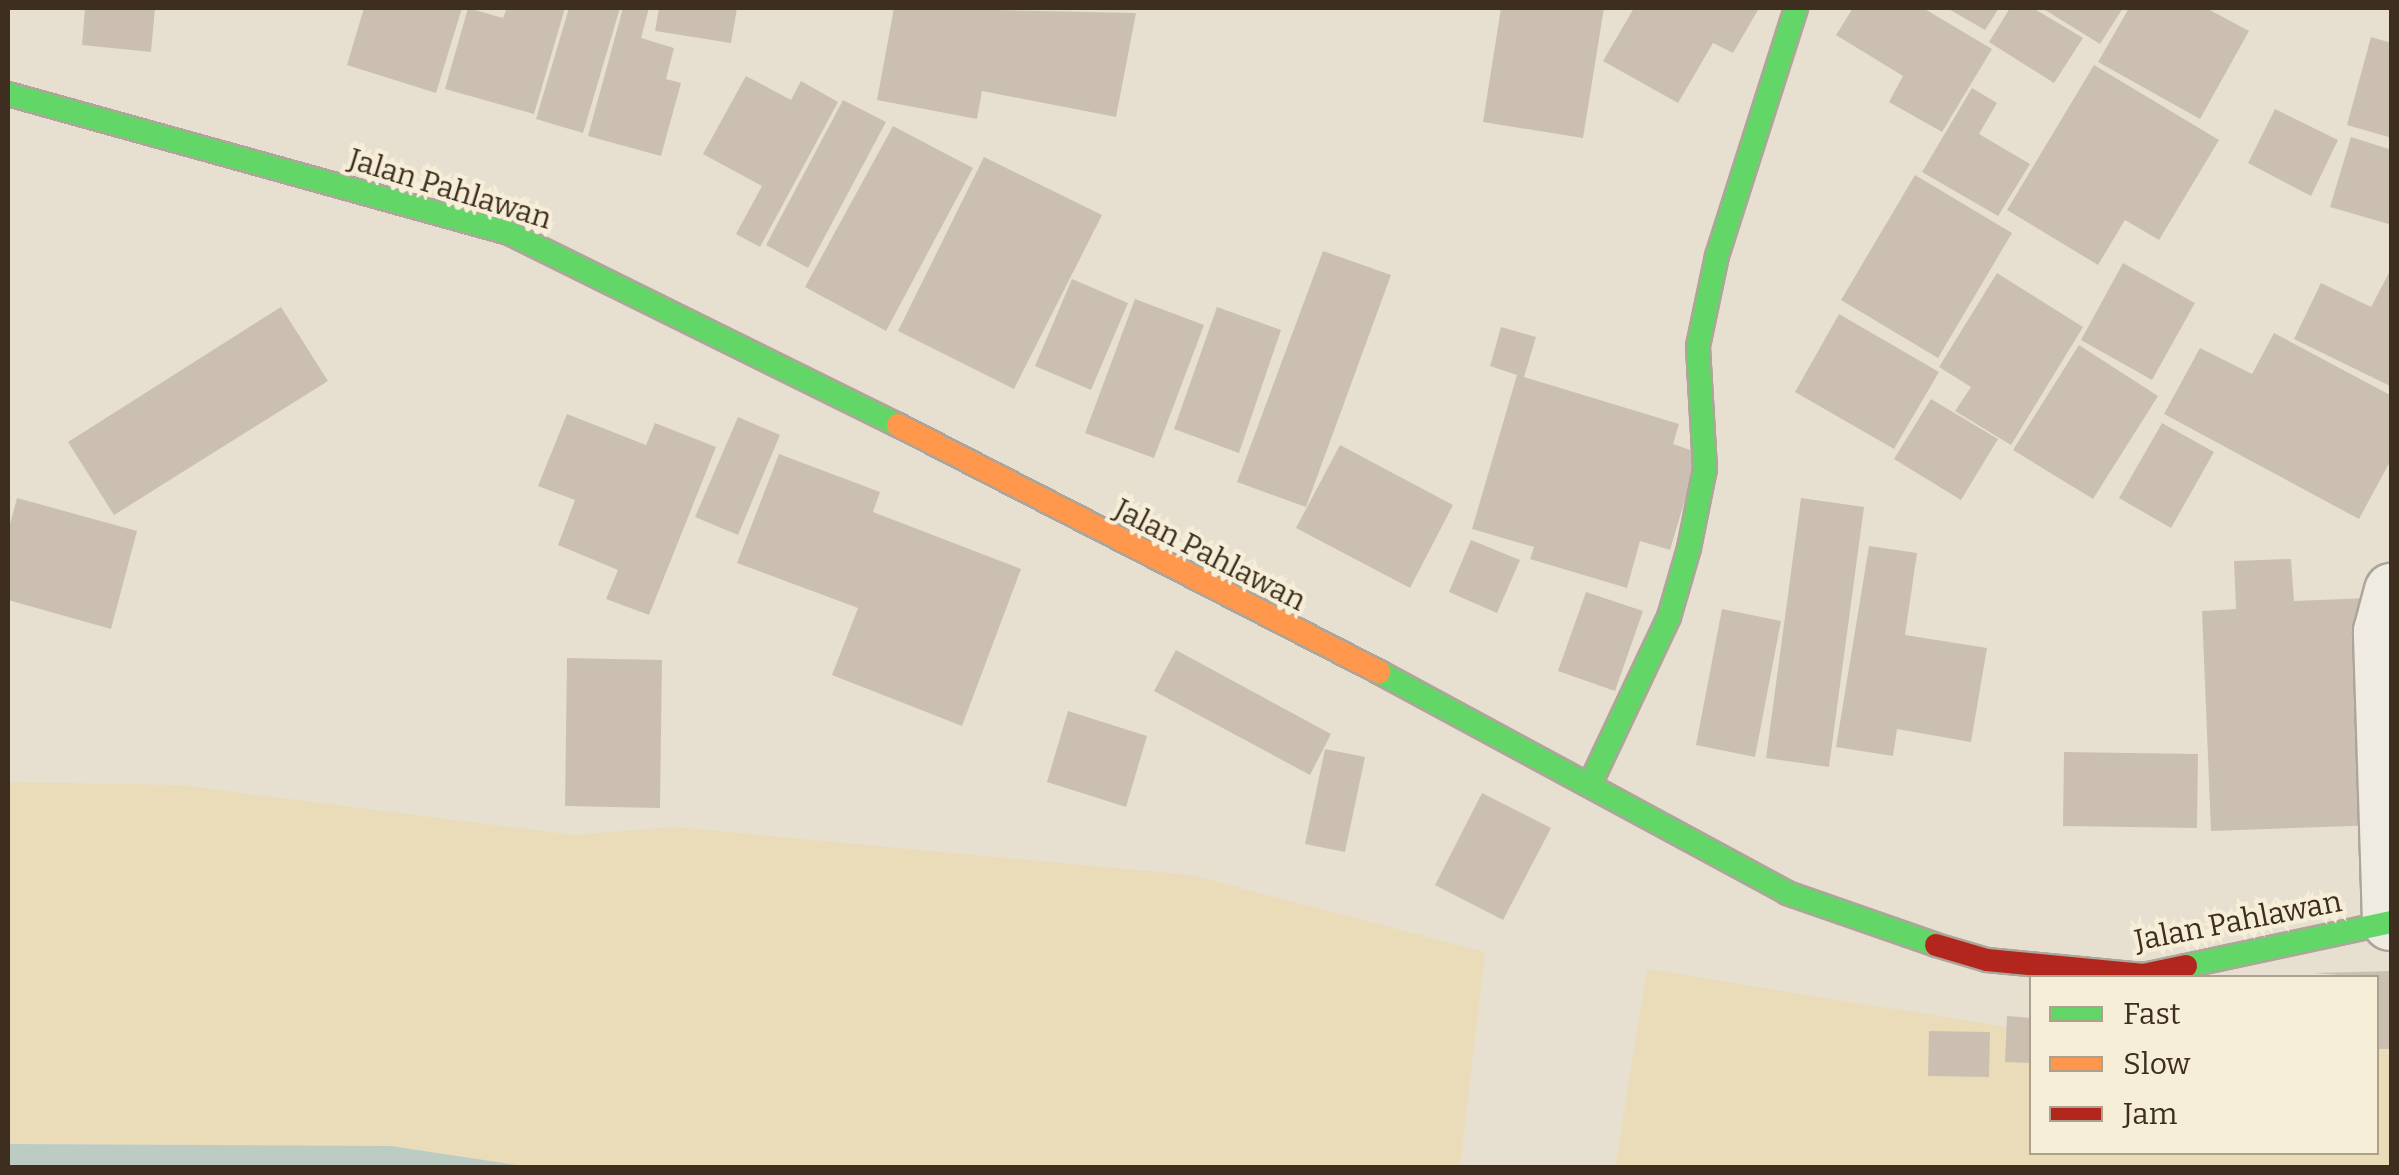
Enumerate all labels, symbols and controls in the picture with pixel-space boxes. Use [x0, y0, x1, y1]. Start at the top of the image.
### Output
street label: Jalan Pahlawan [344, 141, 556, 237]
street label: Jalan Pahlawan [1108, 491, 1312, 619]
street label: Jalan Pahlawan [2131, 883, 2345, 959]
legend [2029, 975, 2379, 1155]
text: Fast [2123, 996, 2181, 1032]
text: Slow [2123, 1046, 2190, 1082]
text: Jam [2123, 1096, 2177, 1132]

